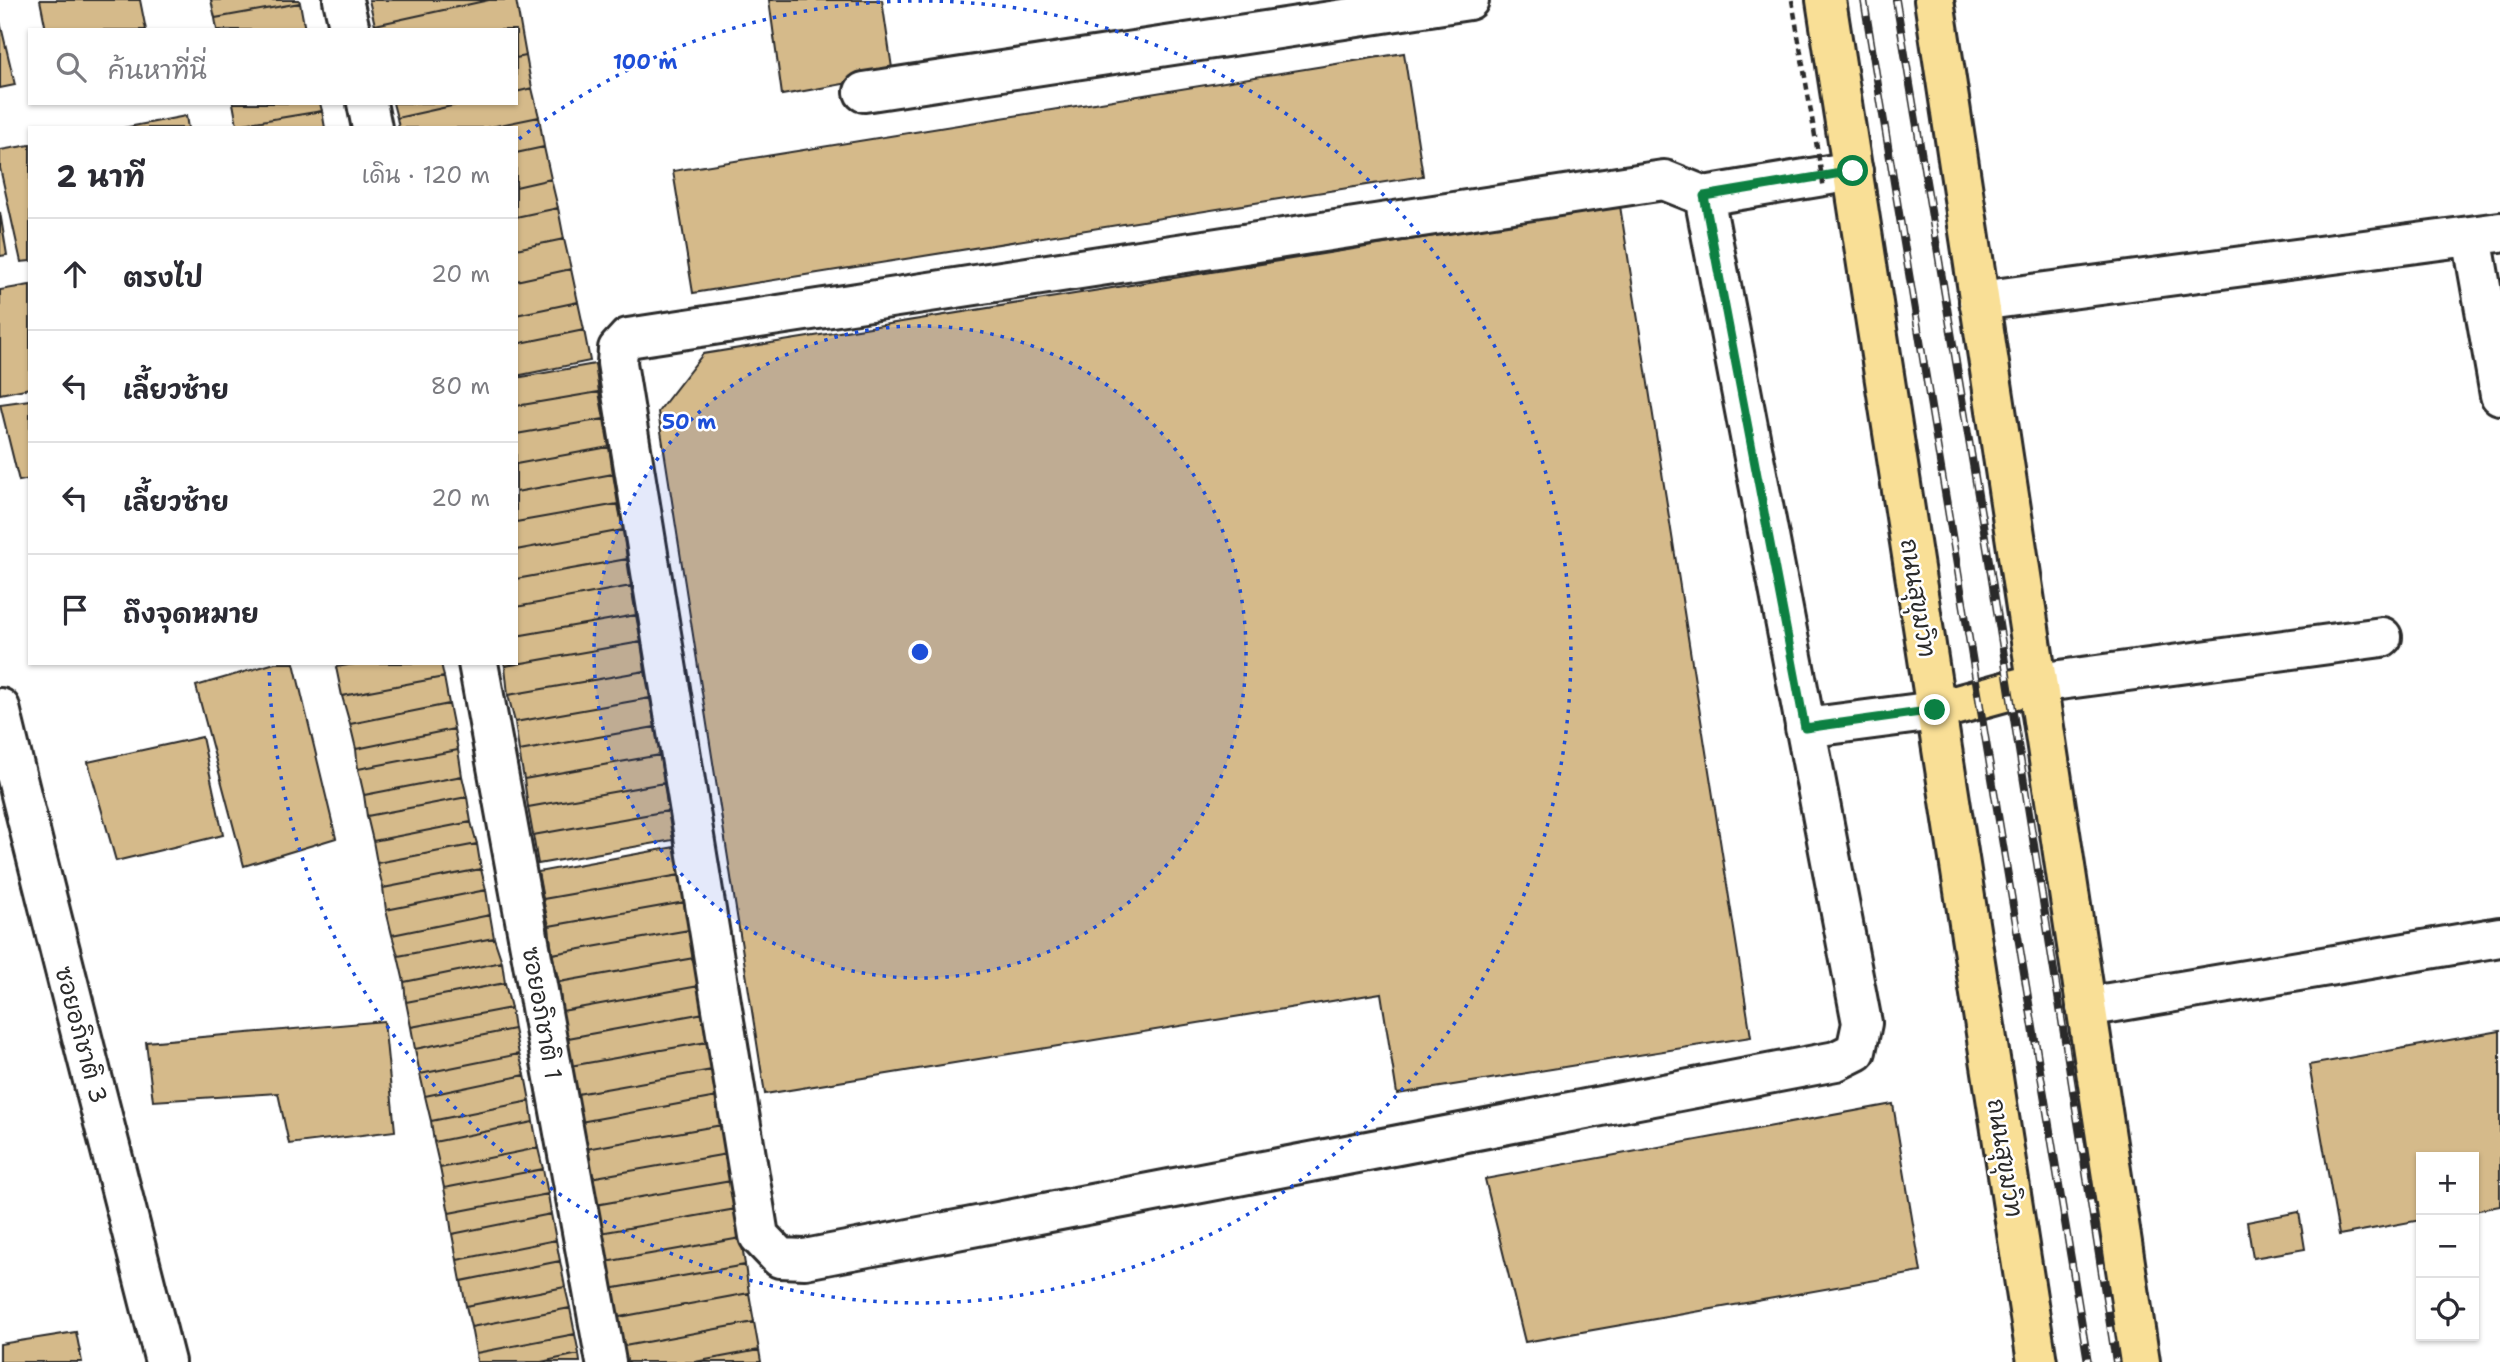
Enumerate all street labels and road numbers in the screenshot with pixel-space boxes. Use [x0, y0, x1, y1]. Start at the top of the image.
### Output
street label: ถนนสุขุมวิท [1891, 536, 1943, 660]
street label: ซอยอภิชาติ 1 [515, 944, 569, 1082]
street label: ซอยอภิชาติ 3 [47, 963, 115, 1107]
street label: ถนนสุขุมวิท [1978, 1096, 2030, 1220]

